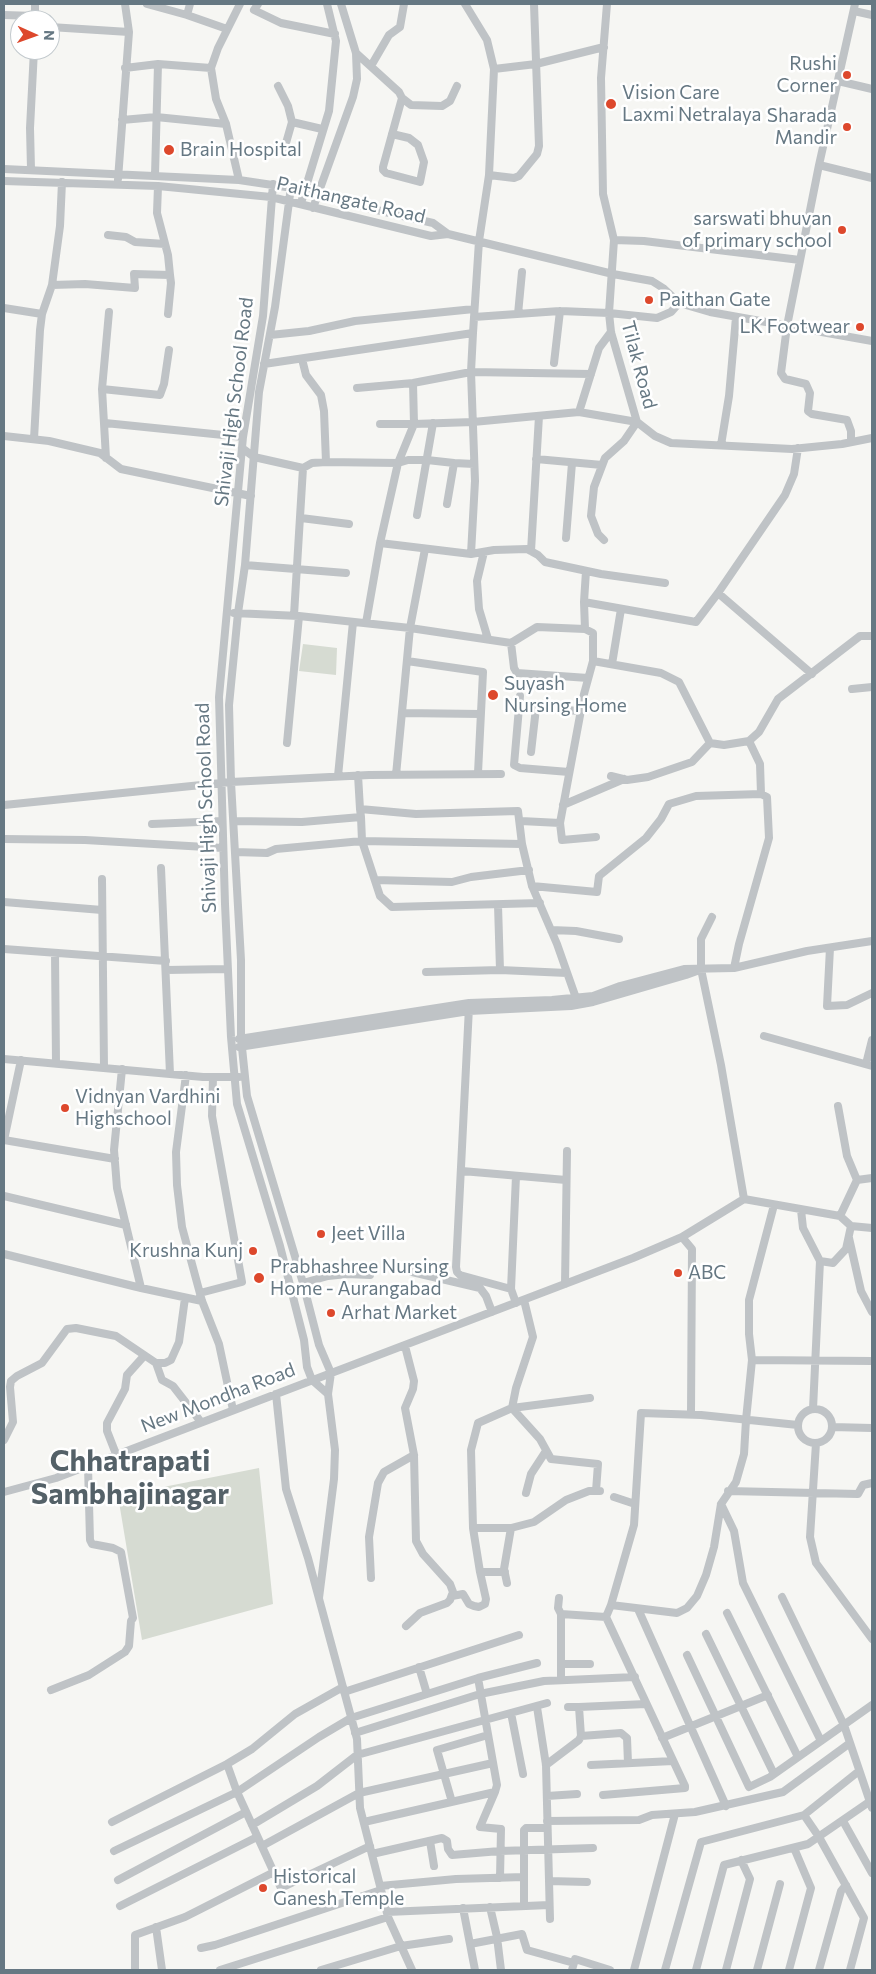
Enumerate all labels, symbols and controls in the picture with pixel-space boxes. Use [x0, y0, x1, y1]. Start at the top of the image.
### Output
north arrow [10, 10, 60, 60]
text: N [41, 30, 58, 41]
place label: Rushi Corner [777, 53, 837, 97]
marker: Rushi Corner [841, 69, 853, 81]
place label: Vision Care Laxmi Netralaya [622, 82, 761, 126]
marker: Vision Care Laxmi Netralaya [604, 97, 618, 111]
place label: Sharada Mandir [767, 105, 837, 149]
marker: Sharada Mandir [841, 121, 853, 133]
place label: Brain Hospital [180, 139, 302, 161]
marker: Brain Hospital [162, 143, 176, 157]
street label: Paithangate Road [274, 172, 428, 228]
place label: sarswati bhuvan of primary school [682, 208, 832, 252]
marker: sarswati bhuvan of primary school [836, 224, 848, 236]
place label: Paithan Gate [659, 289, 770, 311]
marker: Paithan Gate [643, 294, 655, 306]
street label: Shivaji High School Road [210, 296, 258, 508]
place label: LK Footwear [739, 316, 850, 338]
street label: Tilak Road [616, 319, 662, 411]
marker: LK Footwear [854, 321, 866, 333]
place label: Suyash Nursing Home [504, 673, 627, 717]
marker: Suyash Nursing Home [486, 688, 500, 702]
street label: Shivaji High School Road [191, 702, 221, 914]
place label: Vidnyan Vardhini Highschool [75, 1086, 220, 1130]
marker: Vidnyan Vardhini Highschool [59, 1102, 71, 1114]
place label: Jeet Villa [331, 1223, 405, 1245]
marker: Jeet Villa [315, 1228, 327, 1240]
place label: Krushna Kunj [129, 1240, 243, 1262]
marker: Krushna Kunj [247, 1245, 259, 1257]
place label: Prabhashree Nursing Home - Aurangabad [270, 1256, 449, 1300]
place label: ABC [688, 1262, 726, 1284]
marker: ABC [672, 1267, 684, 1279]
marker: Prabhashree Nursing Home - Aurangabad [252, 1271, 266, 1285]
place label: Arhat Market [341, 1302, 457, 1324]
marker: Arhat Market [325, 1307, 337, 1319]
street label: New Mondha Road [138, 1358, 298, 1438]
district label: Chhatrapati Sambhajinagar [31, 1444, 229, 1512]
place label: Historical Ganesh Temple [273, 1866, 404, 1910]
marker: Historical Ganesh Temple [257, 1882, 269, 1894]

